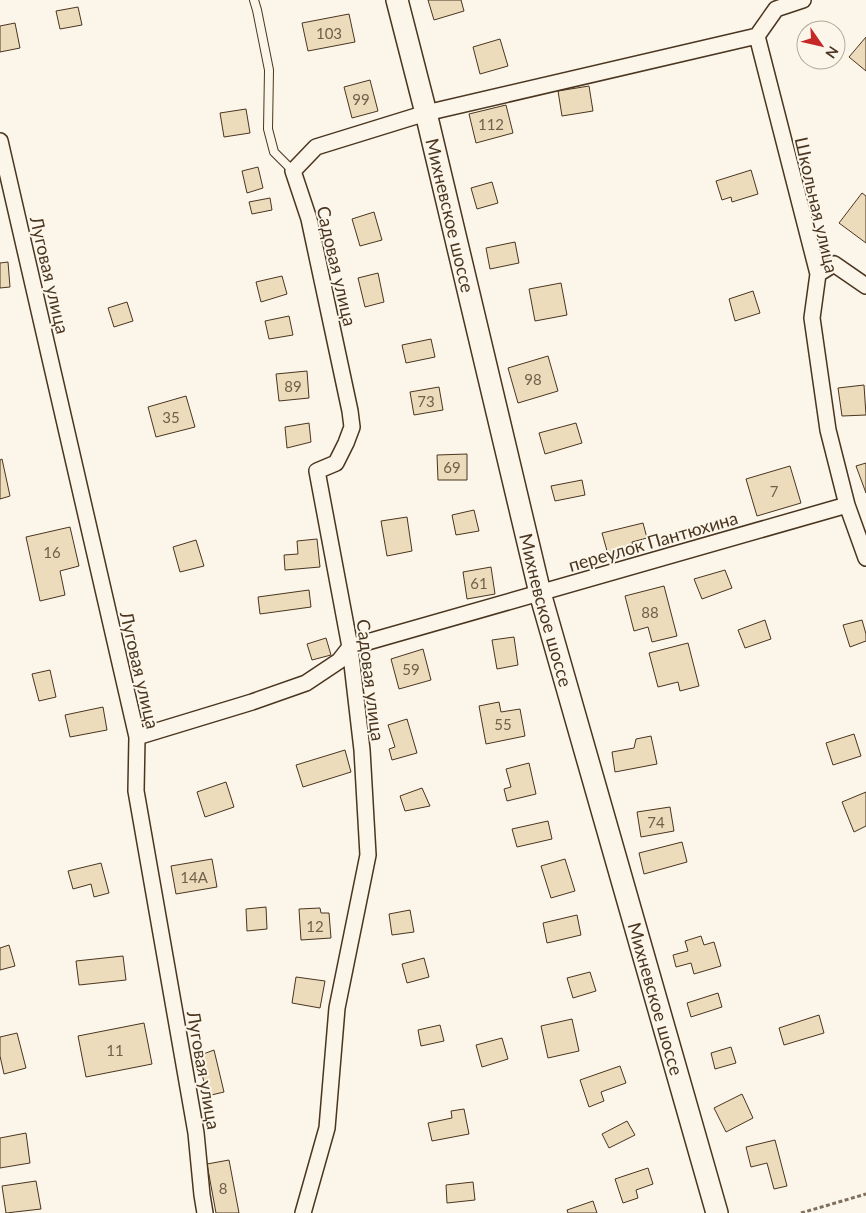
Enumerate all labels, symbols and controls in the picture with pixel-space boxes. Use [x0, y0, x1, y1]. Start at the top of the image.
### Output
north arrow [796, 20, 846, 70]
house number: 103 [316, 24, 342, 42]
text: N [822, 43, 842, 62]
house number: 99 [352, 90, 370, 108]
house number: 112 [478, 115, 504, 133]
street label: Школьная улица [791, 135, 843, 275]
street label: Михневское шоссе [421, 136, 479, 295]
street label: Садовая улица [312, 204, 362, 328]
street label: Луговая улица [26, 213, 74, 336]
house number: 98 [524, 370, 542, 388]
house number: 89 [284, 377, 302, 395]
house number: 73 [417, 392, 435, 410]
house number: 35 [162, 408, 180, 426]
house number: 69 [443, 458, 461, 476]
house number: 7 [770, 482, 779, 500]
street label: переулок Пантюхина [566, 506, 740, 576]
street label: Михневское шоссе [515, 531, 577, 689]
house number: 16 [43, 543, 61, 561]
house number: 61 [470, 574, 488, 592]
house number: 88 [641, 603, 659, 621]
street label: Луговая улица [116, 608, 164, 731]
street label: Садовая улица [353, 618, 389, 742]
house number: 59 [402, 660, 420, 678]
house number: 55 [494, 715, 512, 733]
house number: 74 [647, 813, 665, 831]
house number: 14А [180, 868, 209, 886]
house number: 12 [306, 917, 324, 935]
street label: Михневское шоссе [624, 920, 688, 1078]
street label: Луговая улица [183, 1008, 225, 1131]
house number: 11 [106, 1041, 124, 1059]
house number: 8 [219, 1179, 227, 1197]

